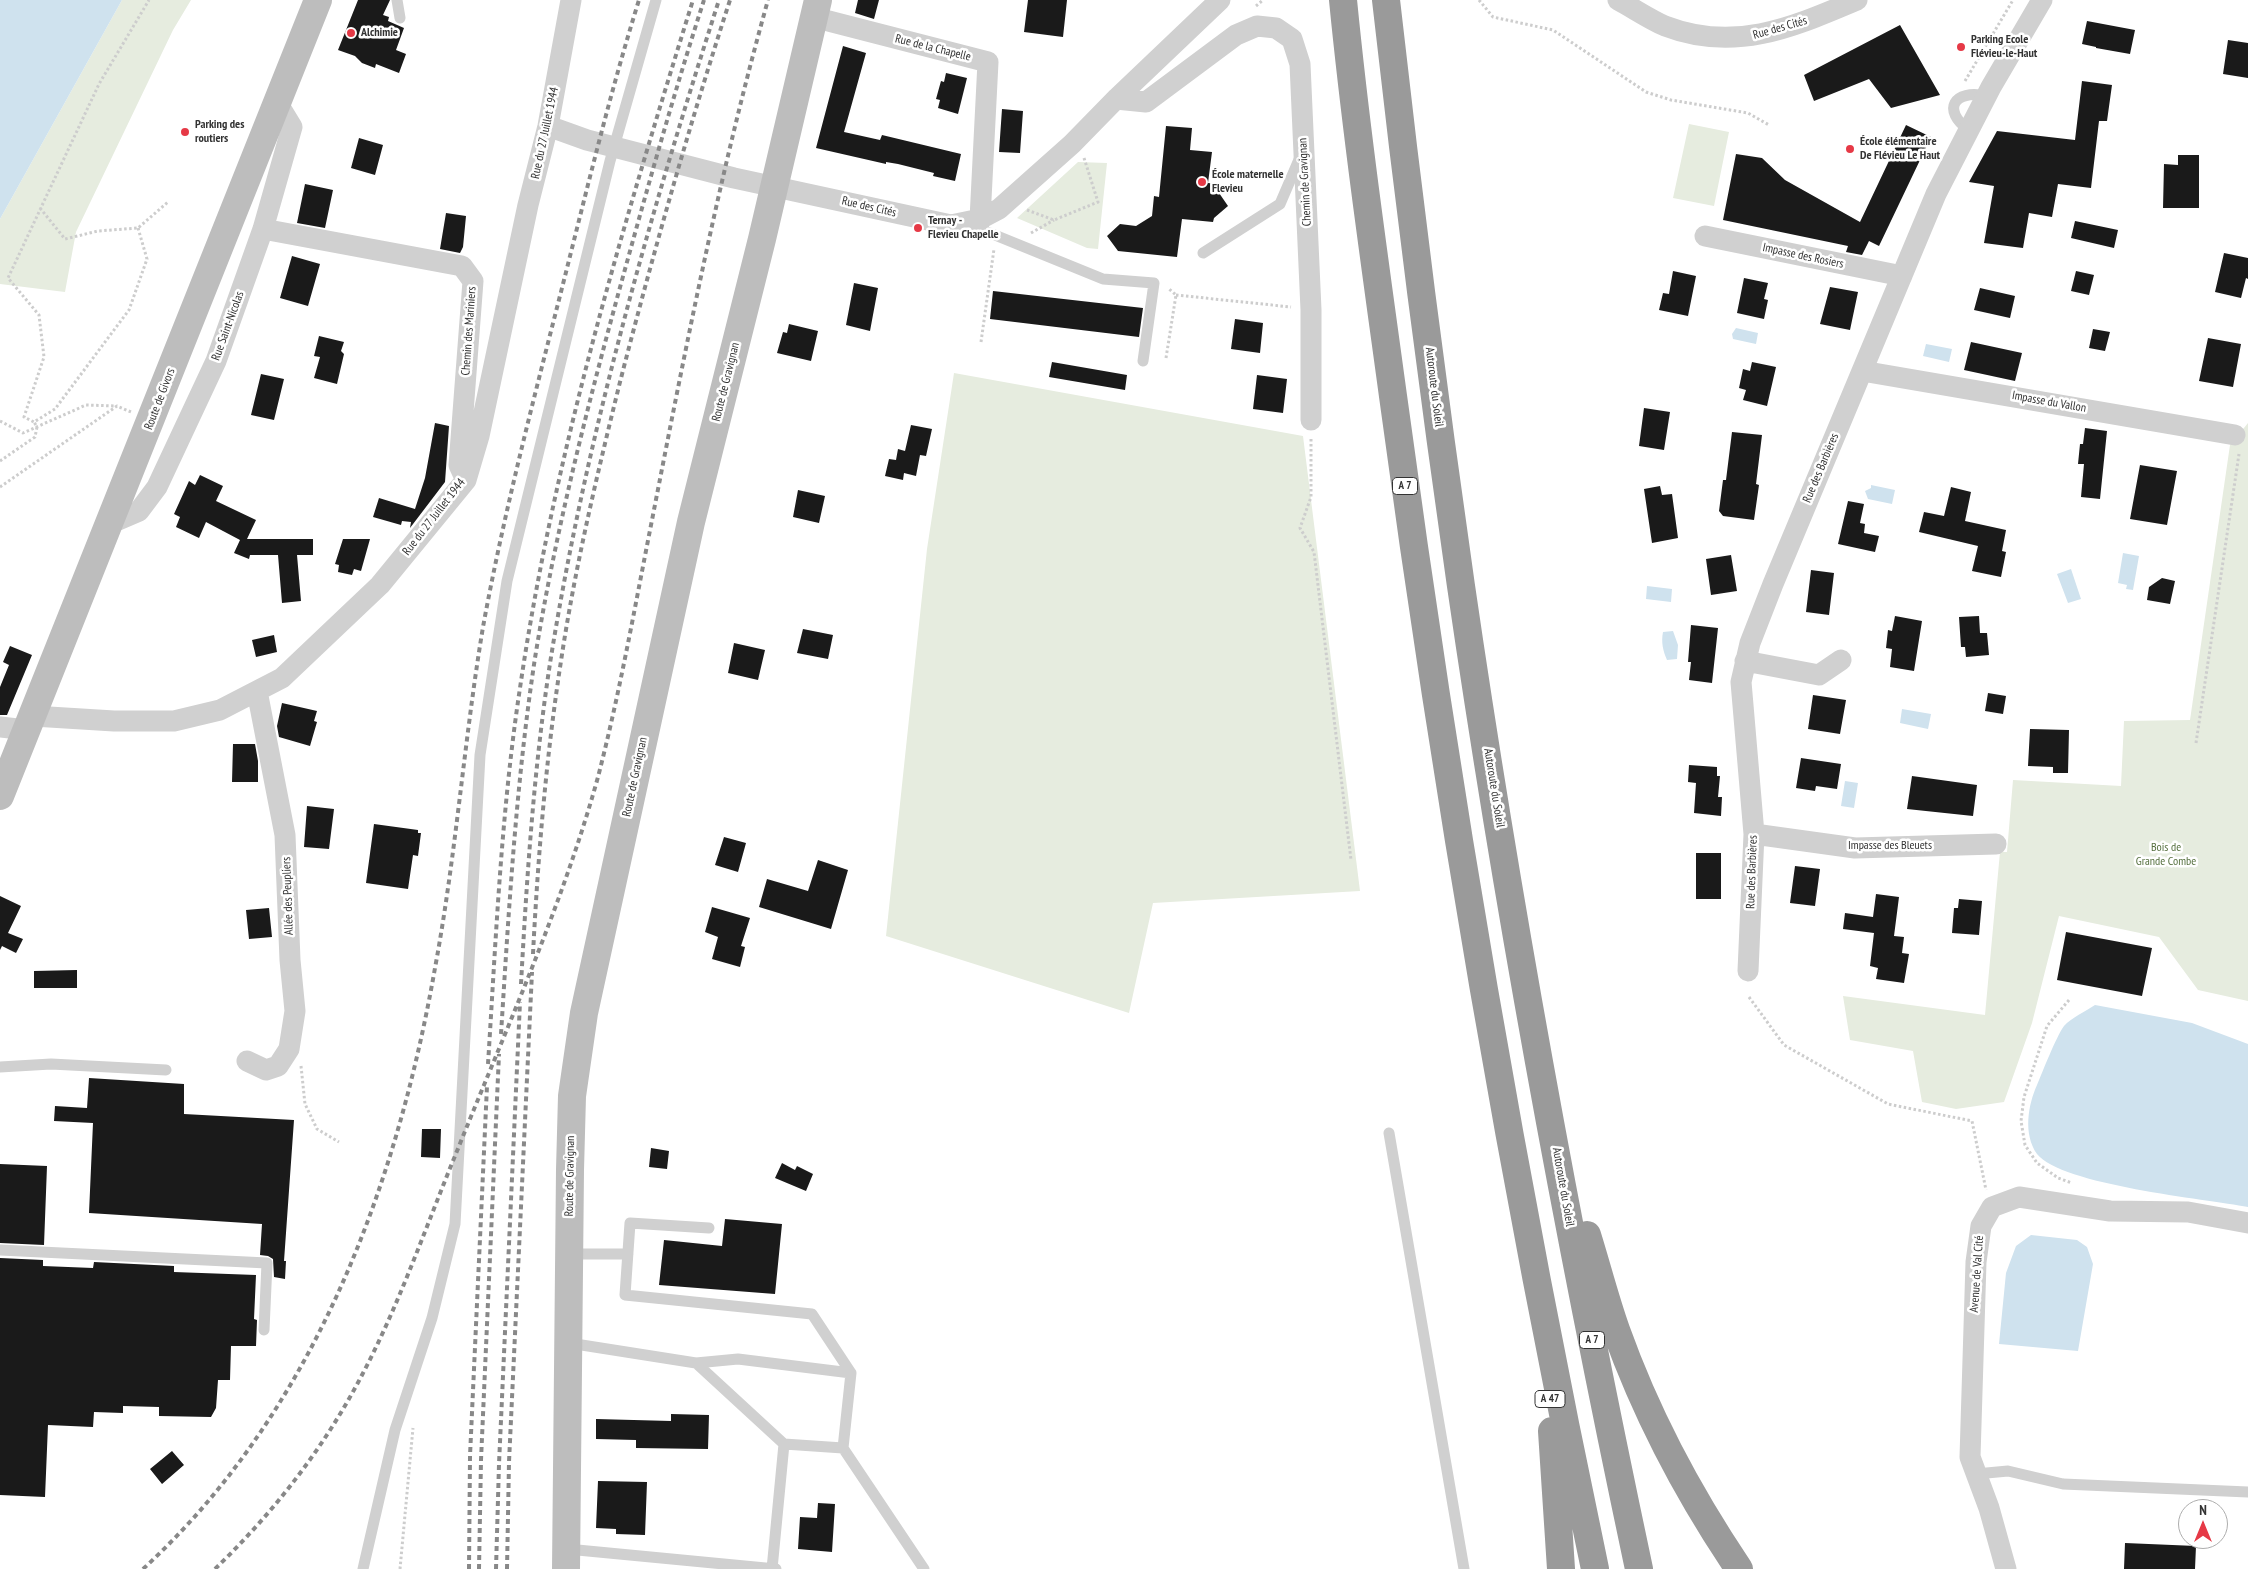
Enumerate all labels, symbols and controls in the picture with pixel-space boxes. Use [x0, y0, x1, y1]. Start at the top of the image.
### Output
street label: Rue des Cités [1751, 13, 1809, 43]
place label: Alchimie [361, 26, 398, 40]
marker: Alchimie [345, 27, 357, 39]
street label: Rue de la Chapelle [894, 32, 972, 64]
place label: Parking Ecole Flévieu-le-Haut [1971, 33, 2037, 61]
marker: Parking Ecole Flévieu-le-Haut [1955, 41, 1967, 53]
street label: Rue du 27 Juillet 1944 [528, 86, 562, 180]
place label: Parking des routiers [195, 118, 244, 146]
marker: Parking des routiers [179, 126, 191, 138]
place label: École élémentaire De Flévieu Le Haut [1860, 135, 1940, 163]
street label: Chemin de Gravignan [1295, 137, 1315, 227]
marker: École élémentaire De Flévieu Le Haut [1844, 143, 1856, 155]
place label: École maternelle Flevieu [1212, 168, 1284, 196]
marker: École maternelle Flevieu [1196, 176, 1208, 188]
street label: Rue des Cités [840, 194, 898, 220]
place label: Ternay - Flevieu Chapelle [928, 214, 999, 242]
marker: Ternay - Flevieu Chapelle [912, 222, 924, 234]
street label: Impasse des Rosiers [1761, 240, 1845, 272]
street label: Chemin des Mariniers [459, 286, 479, 376]
street label: Rue Saint-Nicolas [209, 289, 247, 363]
street label: Route de Gravignan [709, 341, 743, 423]
street label: Autoroute du Soleil [1422, 346, 1446, 428]
street label: Route de Givors [142, 366, 178, 432]
street label: Impasse du Vallon [2011, 388, 2087, 416]
street label: Rue des Barbières [1800, 431, 1842, 505]
street label: Rue du 27 Juillet 1944 [400, 476, 468, 558]
road number: A 7 [1392, 478, 1418, 494]
street label: Route de Gravignan [620, 736, 650, 818]
street label: Autoroute du Soleil [1481, 747, 1507, 829]
street label: Rue des Barbières [1744, 835, 1760, 909]
street label: Impasse des Bleuets [1848, 839, 1932, 853]
park label: Bois de Grande Combe [2136, 841, 2196, 869]
street label: Allée des Peupliers [279, 857, 297, 935]
street label: Route de Gravignan [562, 1135, 578, 1217]
street label: Autoroute du Soleil [1549, 1146, 1577, 1228]
street label: Avenue de Val Cité [1967, 1235, 1987, 1313]
road number: A 7 [1580, 1332, 1604, 1348]
road number: A 47 [1535, 1390, 1565, 1408]
north arrow [2178, 1499, 2228, 1549]
text: N [2199, 1501, 2207, 1519]

